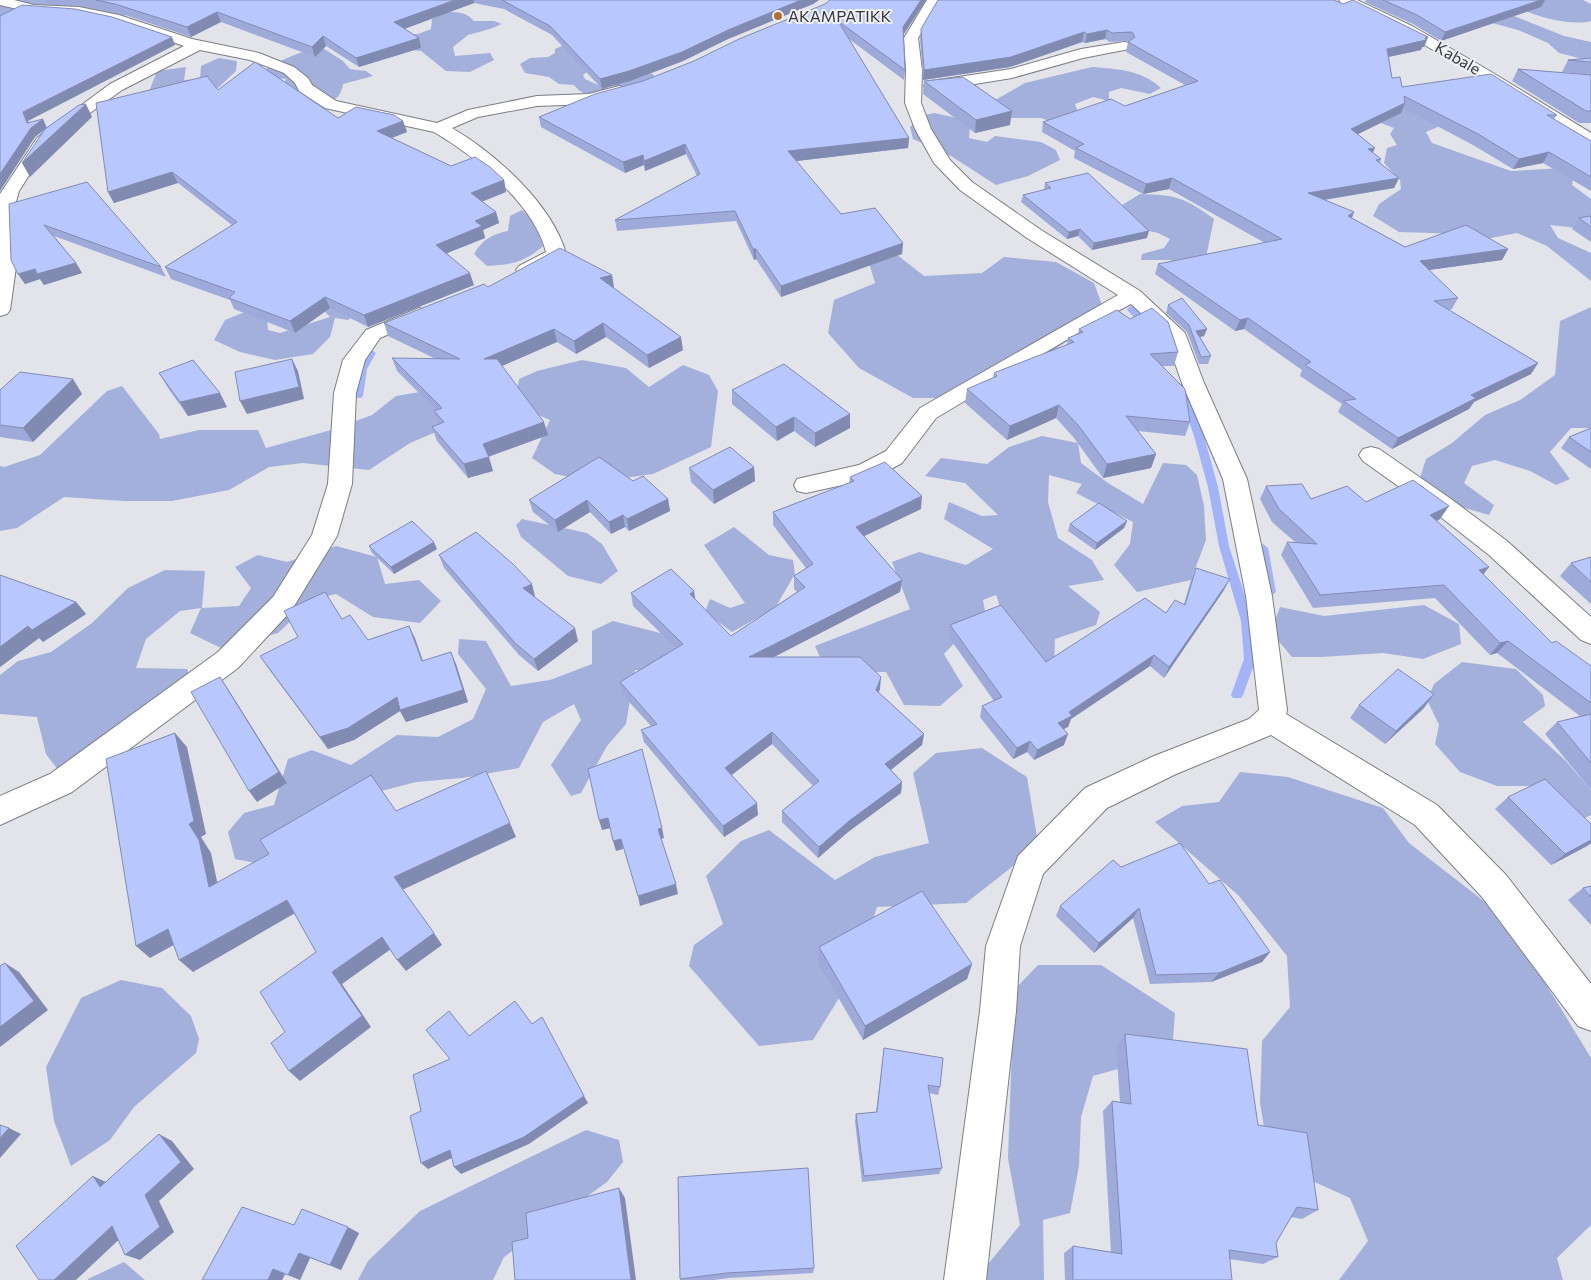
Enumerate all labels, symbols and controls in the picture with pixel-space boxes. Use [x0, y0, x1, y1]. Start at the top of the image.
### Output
place label: AKAMPATIKK [788, 6, 891, 25]
marker: AKAMPATIKK [772, 10, 784, 22]
street label: Kabale [1432, 37, 1484, 78]

